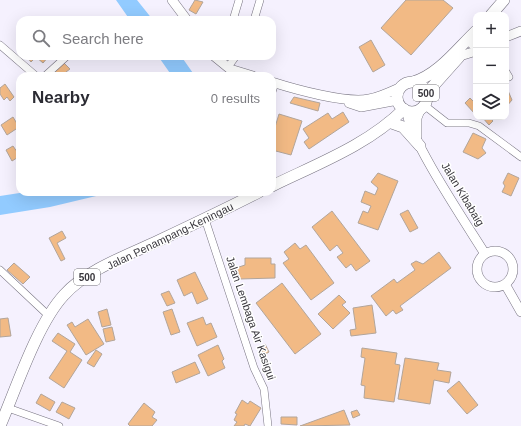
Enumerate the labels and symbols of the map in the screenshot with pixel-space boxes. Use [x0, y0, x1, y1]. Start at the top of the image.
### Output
road number: 500 [413, 85, 439, 101]
street label: Jalan Kibabaig [439, 160, 487, 228]
street label: Jalan Penampang-Keningau [105, 200, 235, 272]
street label: Jalan Lembaga Air Kasigui [224, 254, 278, 382]
road number: 500 [74, 269, 100, 285]

